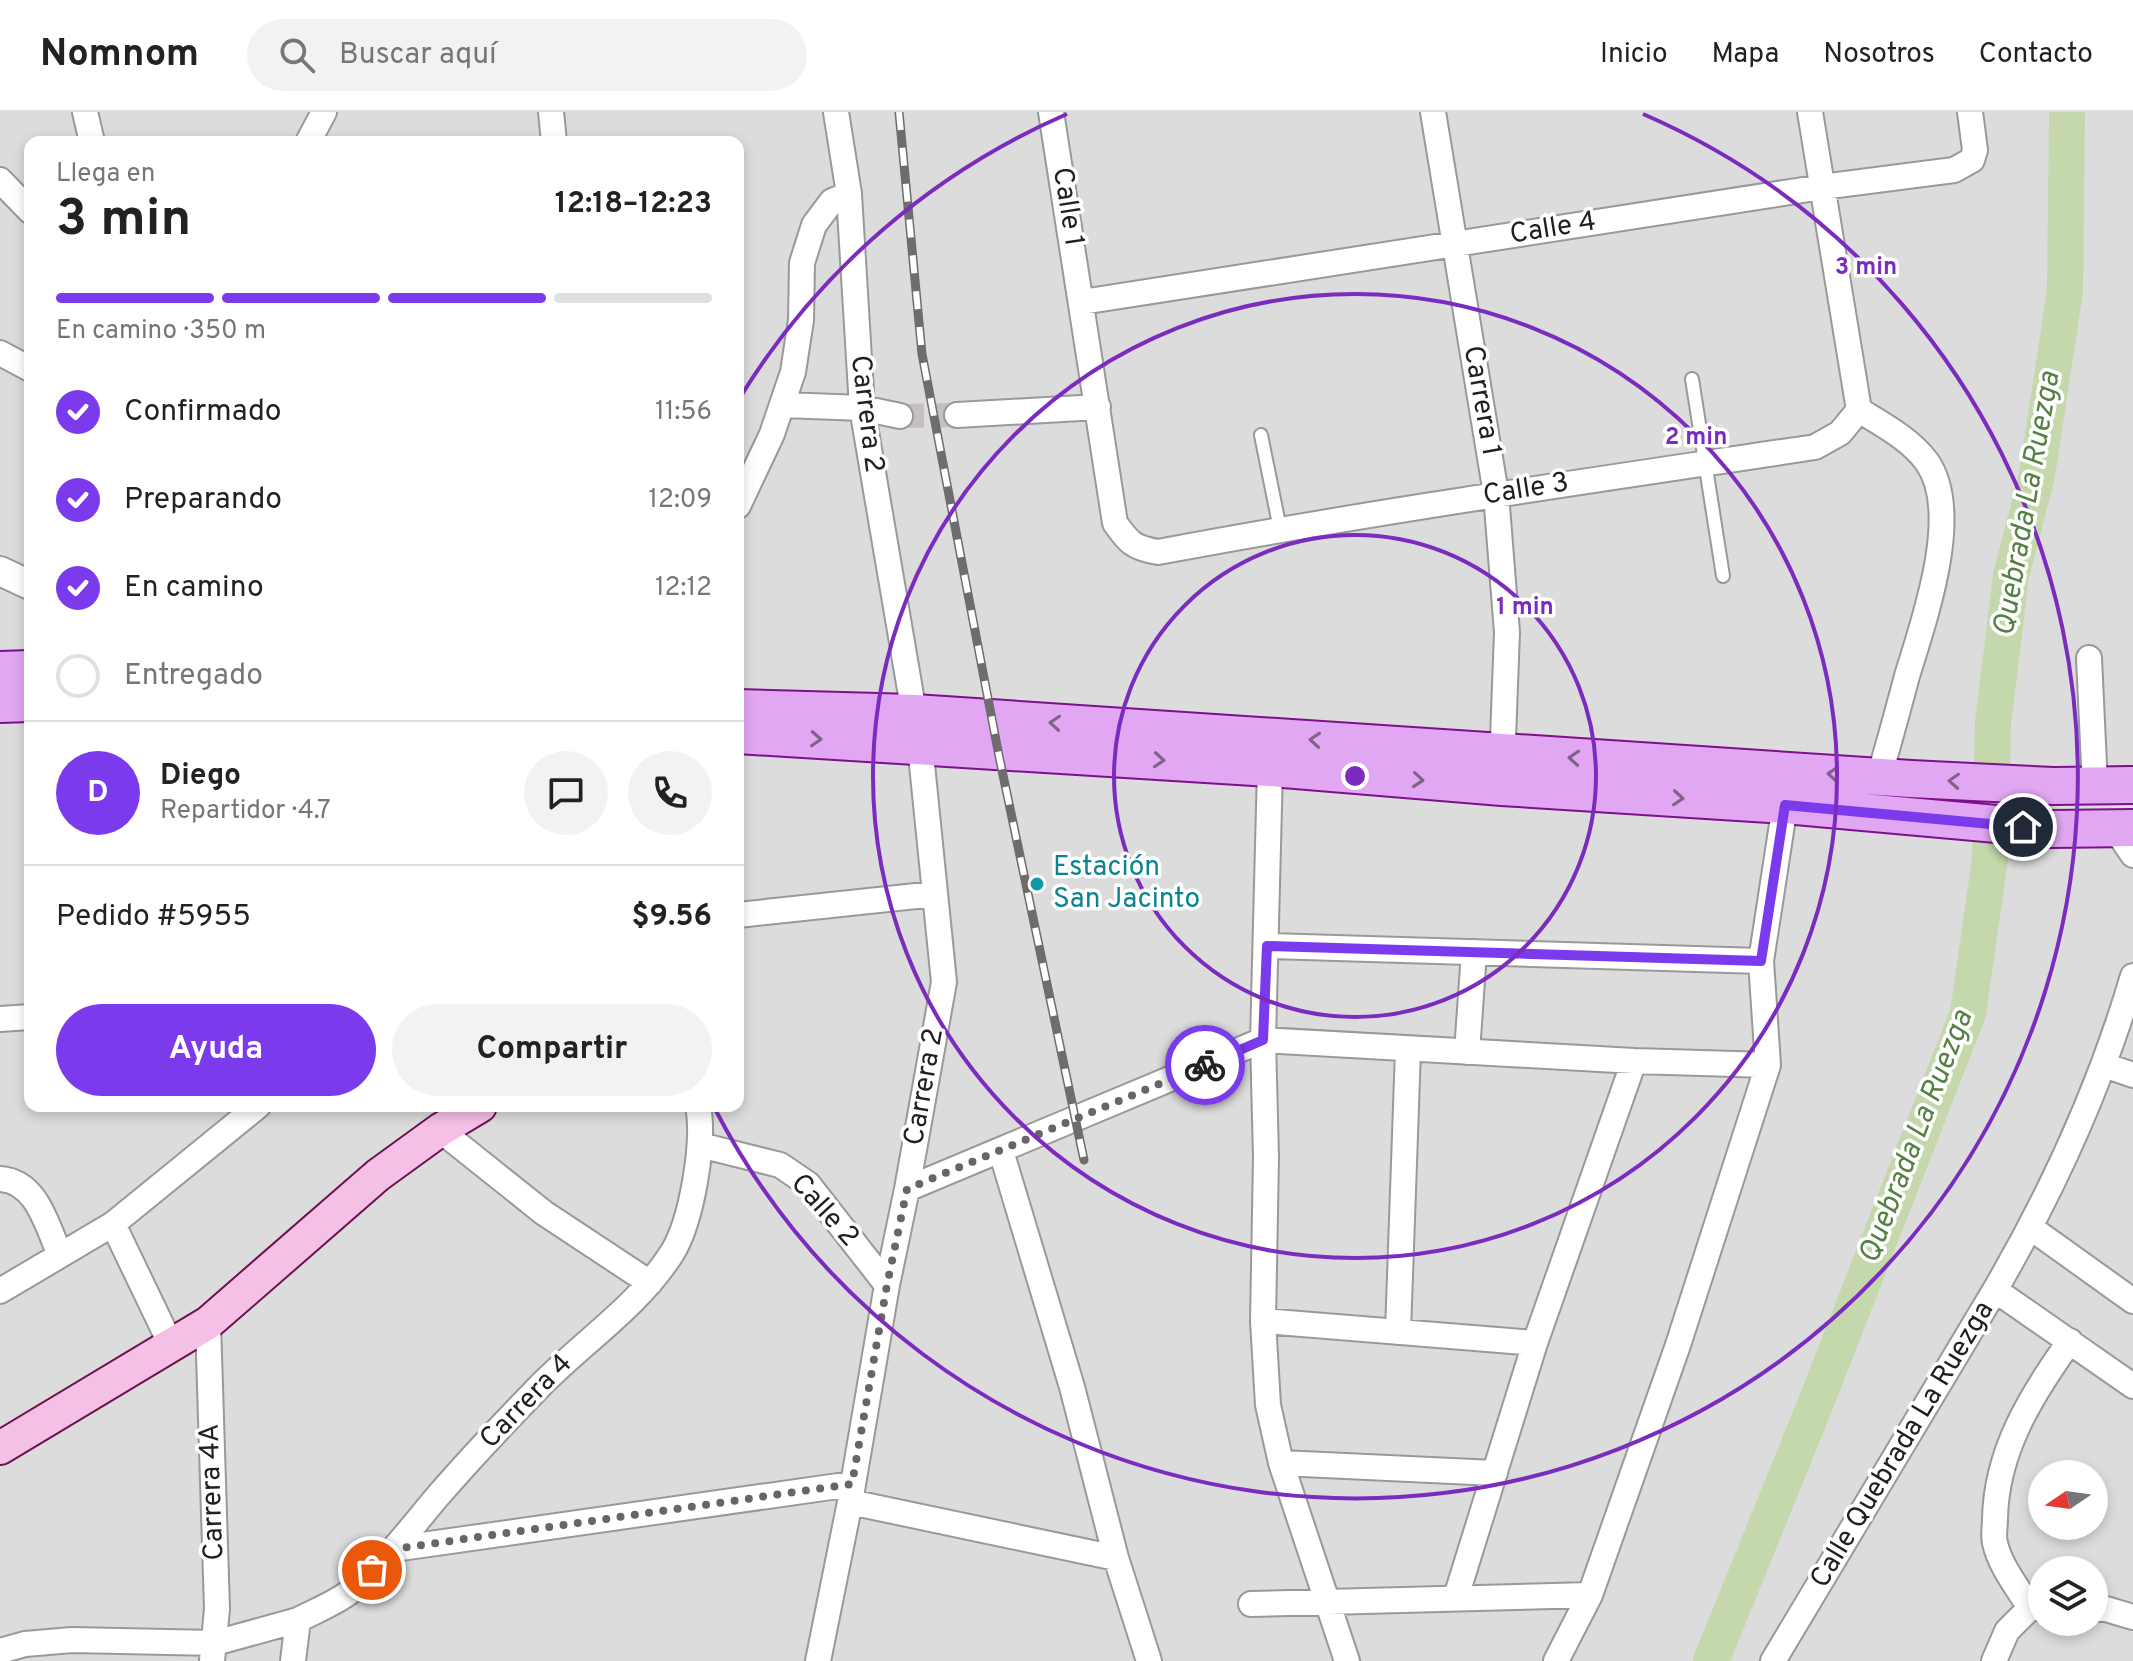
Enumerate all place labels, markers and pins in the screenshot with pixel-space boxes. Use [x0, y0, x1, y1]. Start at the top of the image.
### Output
centre of rings [1341, 762, 1369, 790]
pin [1989, 793, 2057, 861]
place label: Estación San Jacinto [1053, 850, 1200, 918]
marker: Estación San Jacinto [1028, 875, 1046, 893]
pin [338, 1536, 406, 1604]

